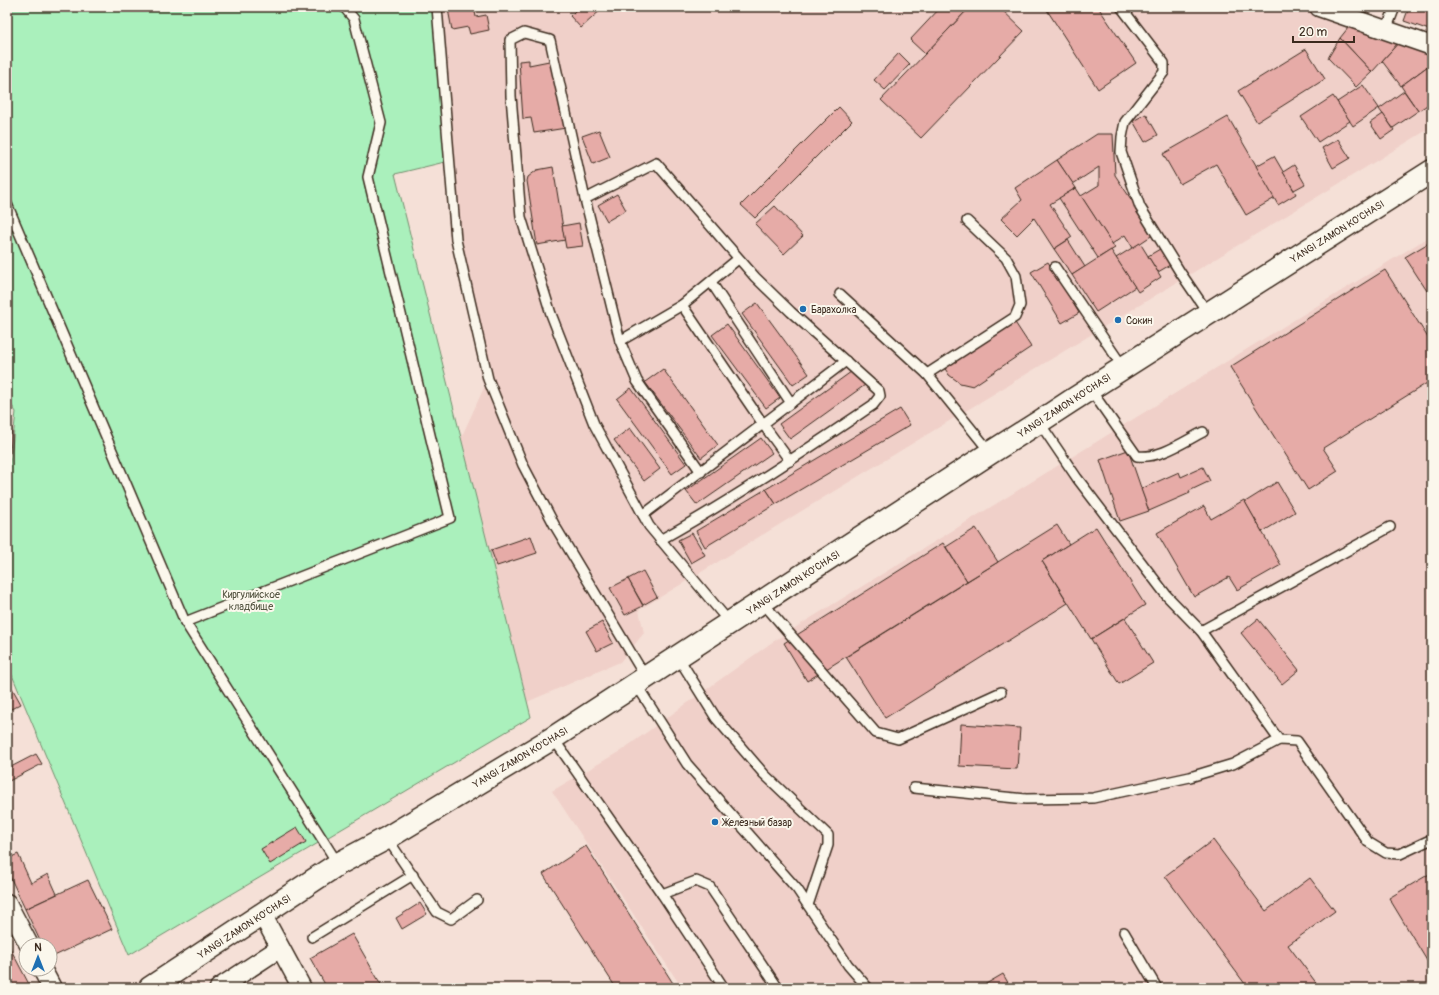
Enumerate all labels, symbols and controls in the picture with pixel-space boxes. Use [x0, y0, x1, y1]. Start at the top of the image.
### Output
scale bar [1293, 18, 1354, 44]
text: 20 m [1299, 25, 1328, 40]
street label: YANGI ZAMON KO'CHASI [1288, 198, 1387, 266]
marker: Барахолка [798, 304, 808, 314]
place label: Барахолка [811, 304, 857, 316]
marker: Сокин [1113, 315, 1123, 325]
place label: Сокин [1126, 315, 1152, 327]
street label: YANGI ZAMON KO'CHASI [1015, 371, 1113, 441]
street label: YANGI ZAMON KO'CHASI [744, 548, 842, 618]
park label: Киргулийское кладбище [222, 589, 280, 613]
street label: YANGI ZAMON KO'CHASI [470, 725, 570, 791]
marker: Железный базар [710, 817, 720, 827]
place label: Железный базар [721, 817, 792, 829]
street label: YANGI ZAMON KO'CHASI [195, 892, 293, 962]
north arrow [18, 937, 58, 977]
text: N [34, 941, 42, 954]

